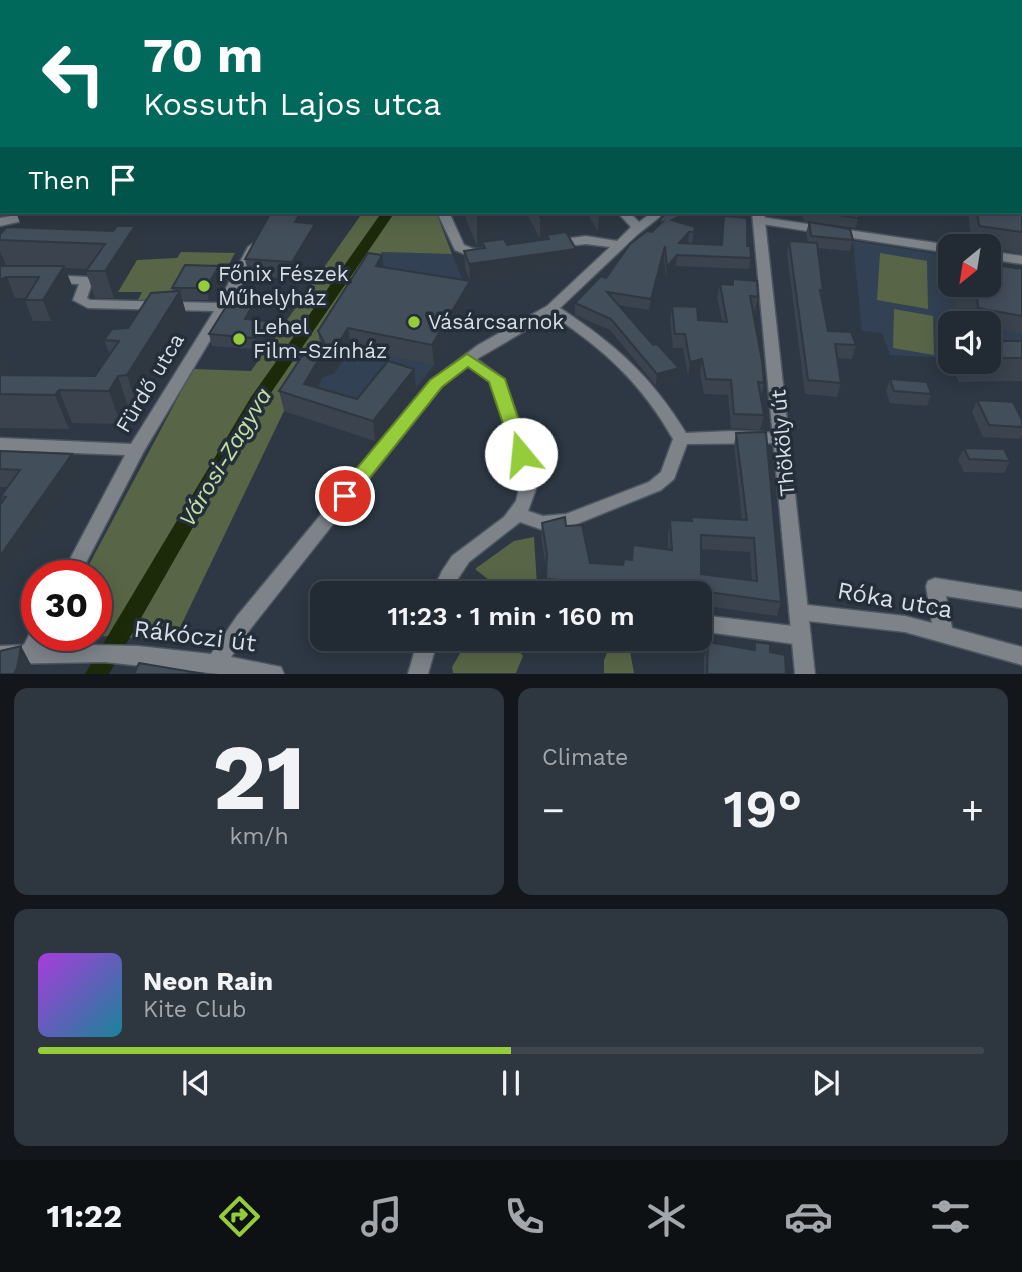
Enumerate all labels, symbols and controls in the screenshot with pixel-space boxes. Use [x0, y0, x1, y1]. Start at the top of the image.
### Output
text: 70 m [143, 26, 263, 84]
icon: left [28, 28, 119, 119]
text: Kossuth Lajos utca [143, 85, 441, 123]
icon: arrive [104, 161, 142, 199]
text: Then [28, 165, 90, 195]
north arrow [938, 234, 1001, 298]
map controls [938, 234, 1001, 374]
place label: Főnix Fészek Műhelyház [218, 261, 349, 310]
marker: Főnix Fészek Műhelyház [196, 278, 212, 294]
place label: Vásárcsarnok [428, 309, 564, 334]
button: sound [938, 311, 1001, 374]
place label: Lehel Film-Színház [253, 314, 387, 363]
marker: Vásárcsarnok [406, 314, 422, 330]
street label: Fürdő utca [110, 328, 189, 437]
marker: Lehel Film-Színház [231, 331, 247, 347]
water label: Városi-Zagyva [173, 383, 277, 531]
street label: Thököly út [765, 388, 800, 497]
position arrow [484, 417, 558, 491]
pin [315, 466, 375, 526]
icon: arrive [326, 477, 364, 515]
speed limit sign: 30 [21, 560, 112, 651]
street label: Róka utca [835, 576, 955, 624]
text: 11:23 · 1 min · 160 m [387, 601, 635, 631]
street label: Rákóczi út [132, 615, 258, 657]
text: 21 [212, 724, 306, 831]
text: Climate [542, 744, 628, 771]
text: 19° [724, 779, 802, 840]
text: − [542, 788, 565, 832]
text: + [961, 788, 984, 832]
text: km/h [229, 823, 289, 850]
text: Neon Rain [143, 966, 273, 996]
text: Kite Club [143, 996, 246, 1023]
icon: previous [177, 1064, 215, 1102]
icon: pause [492, 1064, 530, 1102]
icon: next [807, 1064, 845, 1102]
icon: directions [215, 1192, 264, 1241]
icon: music [357, 1192, 406, 1241]
icon: phone [500, 1192, 549, 1241]
icon: climate [642, 1192, 691, 1241]
icon: car [784, 1192, 833, 1241]
icon: filters [926, 1192, 975, 1241]
text: 11:22 [47, 1197, 122, 1235]

